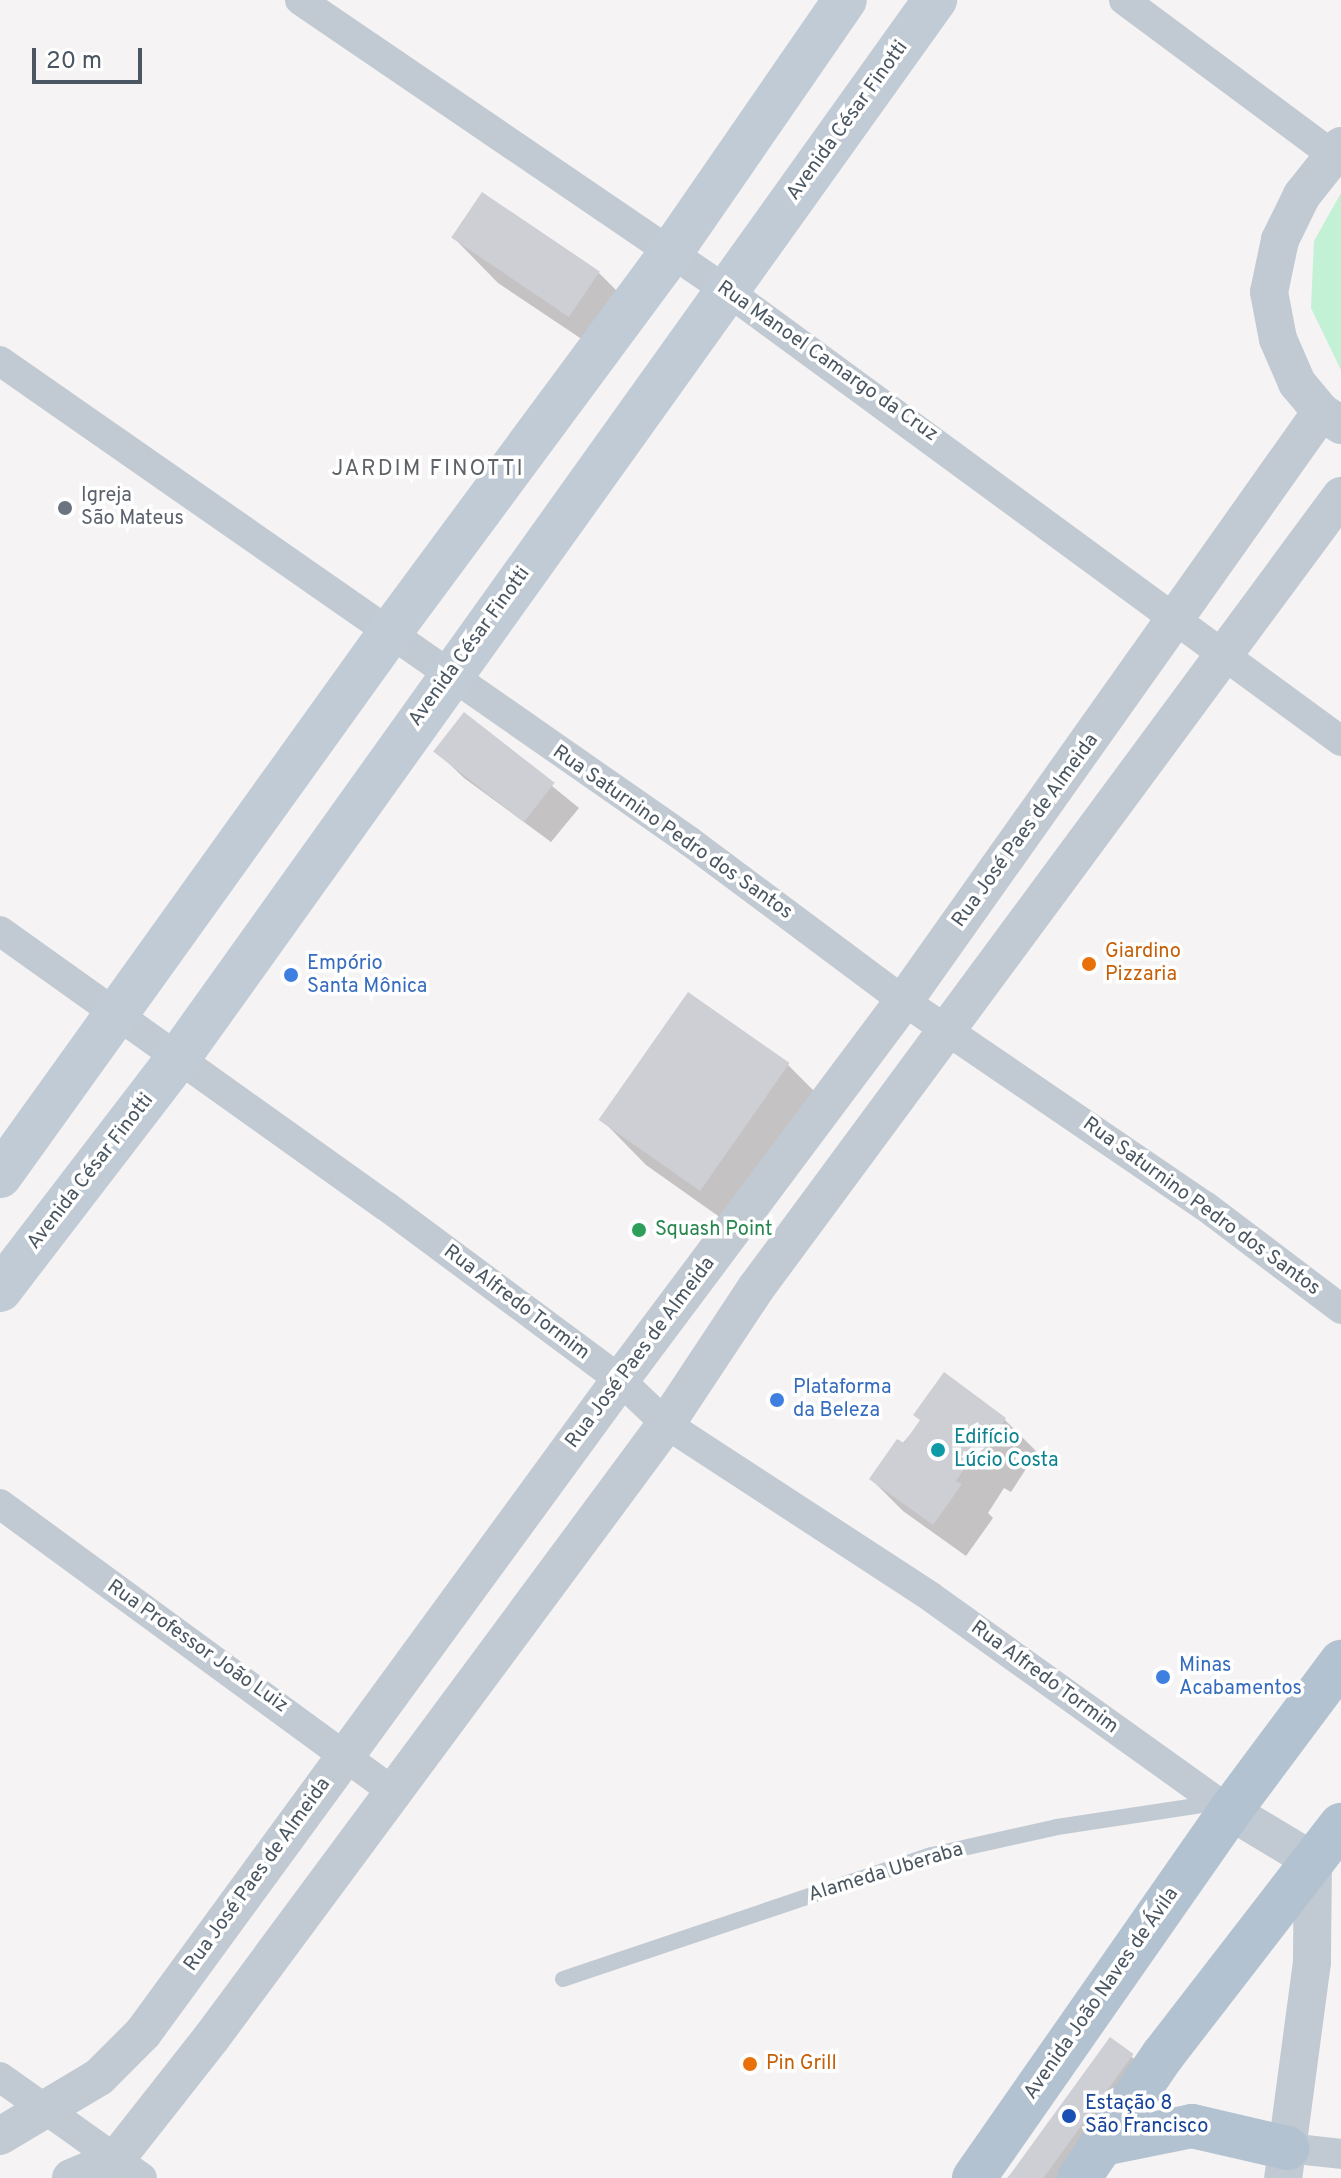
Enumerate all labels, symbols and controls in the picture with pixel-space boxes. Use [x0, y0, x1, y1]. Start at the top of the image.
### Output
scale bar [36, 32, 146, 82]
street label: Avenida César Finotti [782, 37, 914, 205]
text: 20 m [46, 47, 102, 77]
street label: Rua Manoel Camargo da Cruz [712, 277, 942, 447]
district label: JARDIM FINOTTI [331, 457, 525, 483]
place label: Igreja São Mateus [81, 484, 184, 531]
marker: Igreja São Mateus [56, 499, 74, 517]
street label: Avenida César Finotti [404, 563, 536, 731]
street label: Rua José Paes de Almeida [947, 729, 1105, 933]
street label: Rua Saturnino Pedro dos Santos [547, 741, 797, 925]
place label: Giardino Pizzaria [1105, 940, 1181, 987]
place label: Empório Santa Mônica [307, 952, 427, 999]
marker: Giardino Pizzaria [1080, 955, 1098, 973]
marker: Empório Santa Mônica [282, 966, 300, 984]
street label: Avenida César Finotti [23, 1089, 159, 1255]
street label: Rua Saturnino Pedro dos Santos [1078, 1113, 1324, 1301]
place label: Squash Point [655, 1218, 773, 1242]
marker: Squash Point [630, 1221, 648, 1239]
street label: Rua Alfredo Tormim [438, 1240, 594, 1366]
street label: Rua José Paes de Almeida [561, 1252, 721, 1454]
place label: Plataforma da Beleza [793, 1376, 891, 1423]
marker: Plataforma da Beleza [768, 1391, 786, 1409]
place label: Edifício Lúcio Costa [954, 1426, 1058, 1473]
marker: Edifício Lúcio Costa [929, 1441, 947, 1459]
street label: Rua Professor João Luiz [102, 1575, 292, 1719]
street label: Rua Alfredo Tormim [965, 1616, 1123, 1740]
place label: Minas Acabamentos [1179, 1654, 1302, 1701]
marker: Minas Acabamentos [1154, 1668, 1172, 1686]
street label: Rua José Paes de Almeida [179, 1773, 337, 1977]
street label: Alameda Uberaba [806, 1838, 966, 1908]
street label: Avenida João Naves de Ávila [1019, 1883, 1185, 2105]
place label: Pin Grill [766, 2052, 837, 2076]
marker: Pin Grill [741, 2055, 759, 2073]
place label: Estação 8 São Francisco [1085, 2092, 1208, 2139]
marker: Estação 8 São Francisco [1060, 2107, 1078, 2125]

